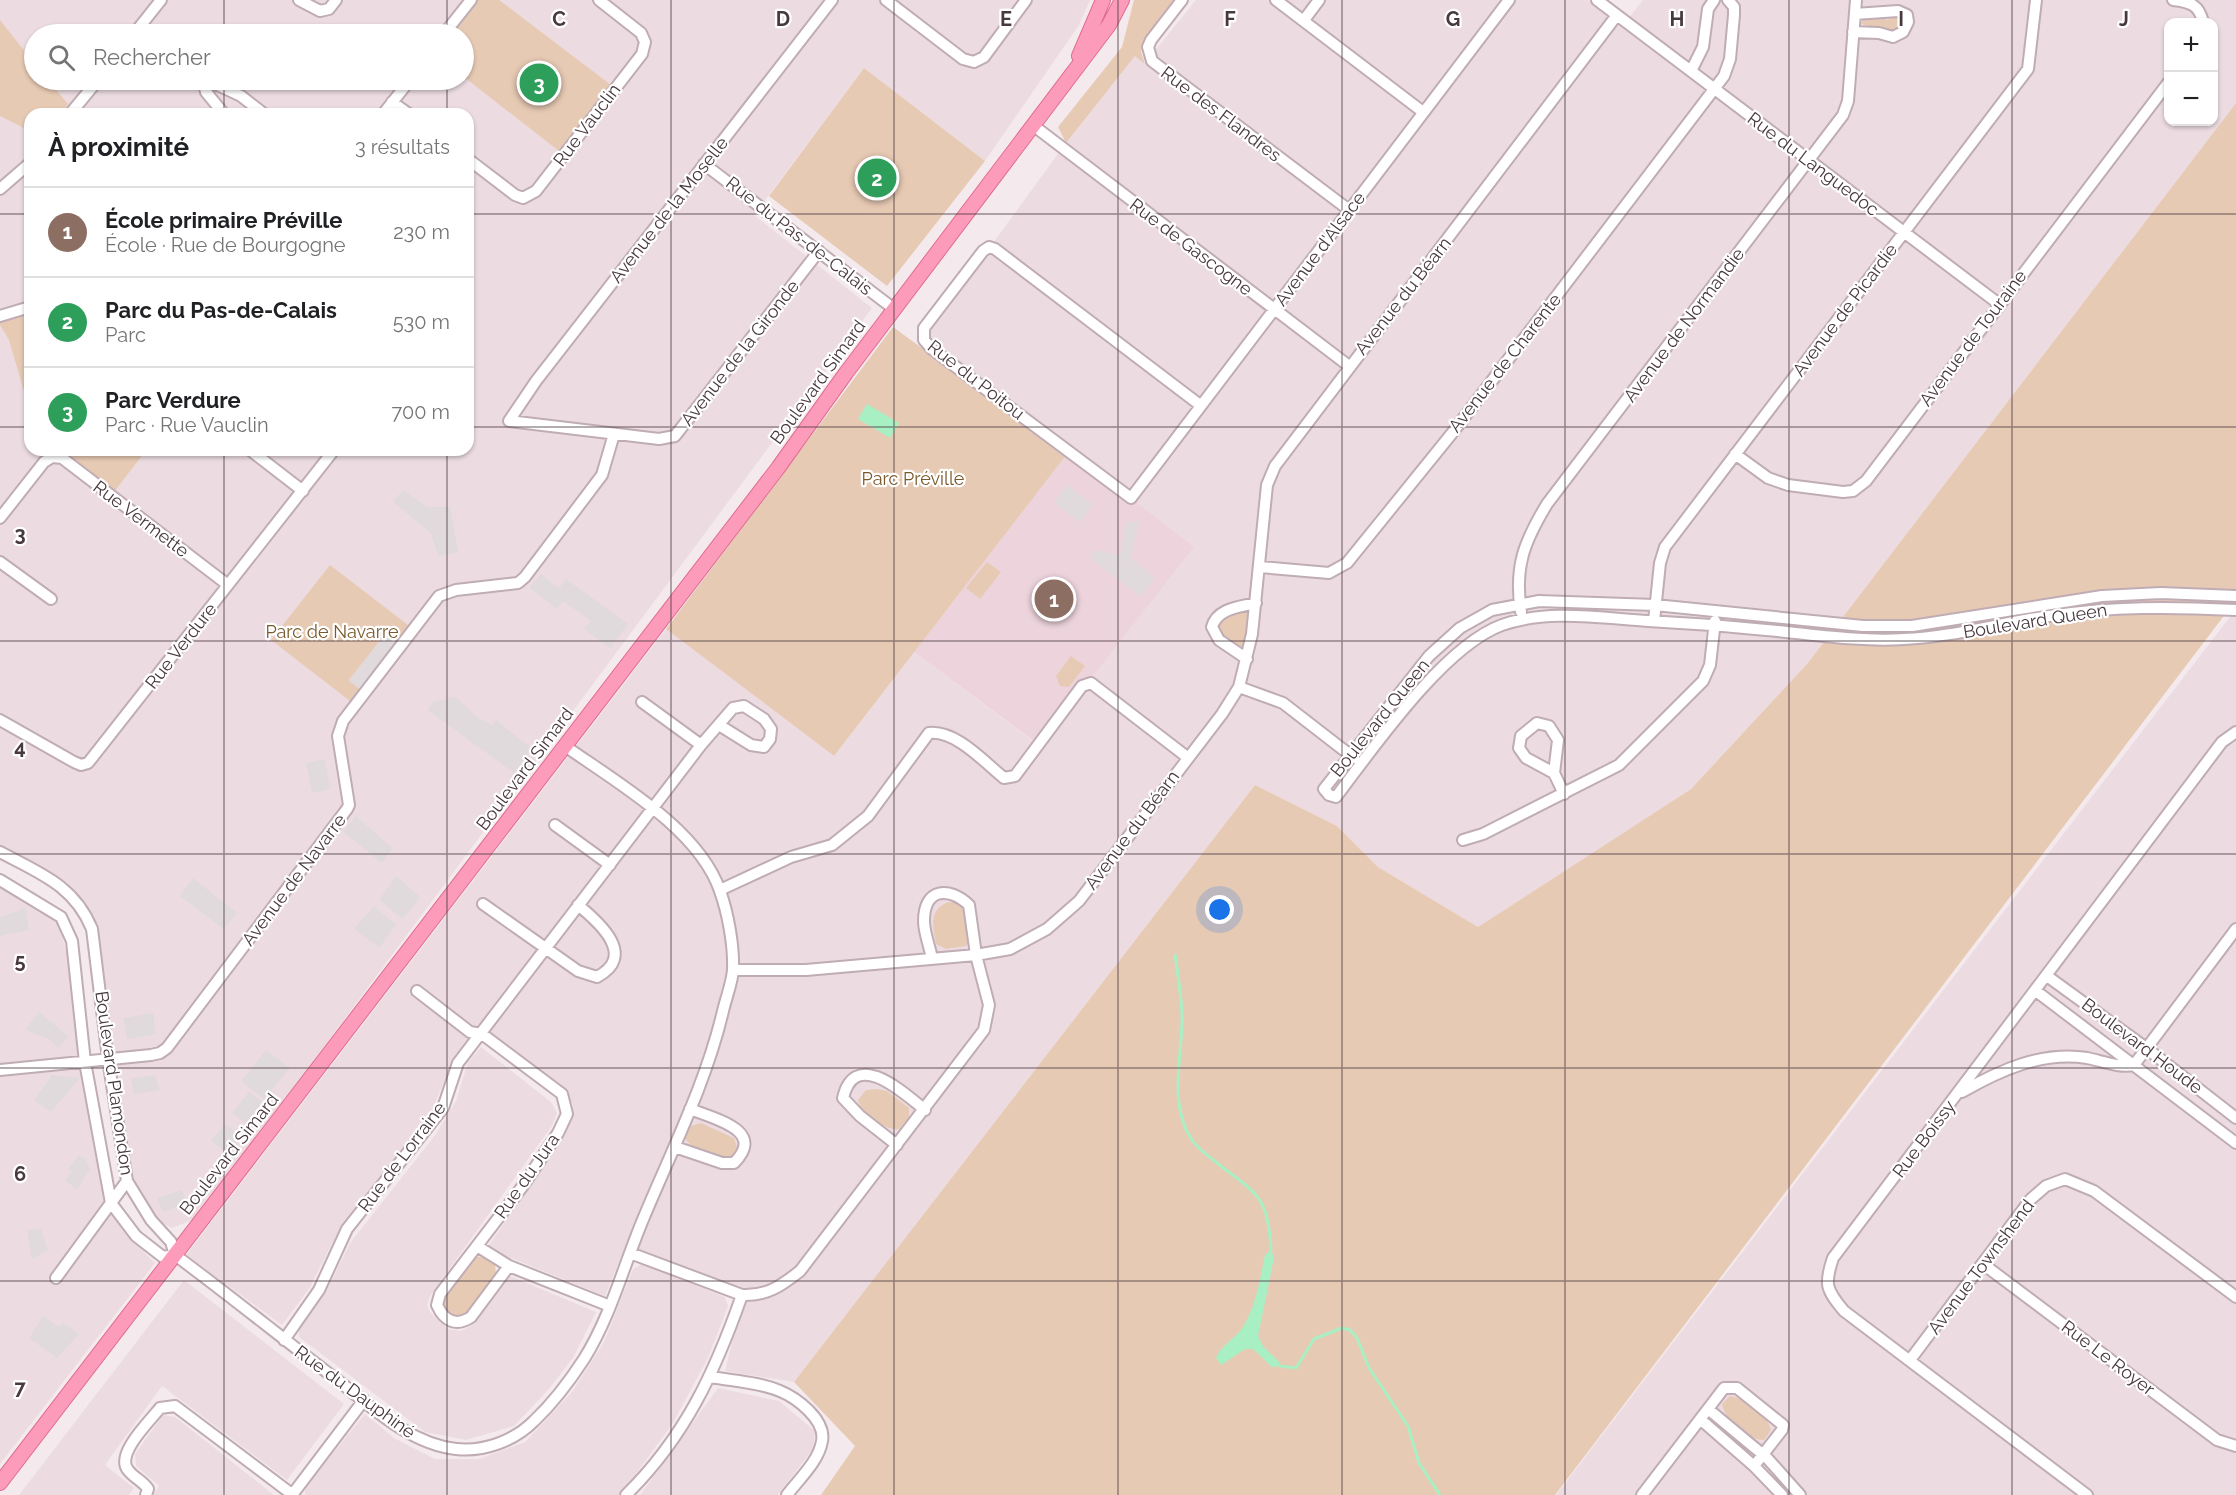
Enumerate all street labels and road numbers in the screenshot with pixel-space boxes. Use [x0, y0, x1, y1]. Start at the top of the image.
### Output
street label: Rue des Flandres [1157, 62, 1286, 166]
street label: Rue Vauclin [549, 79, 624, 170]
street label: Rue du Languedoc [1744, 107, 1883, 220]
street label: Avenue de la Moselle [605, 132, 732, 287]
street label: Rue du Pas-de-Calais [722, 172, 877, 299]
street label: Avenue d'Alsace [1270, 187, 1370, 310]
street label: Rue de Gascogne [1126, 194, 1257, 300]
street label: Avenue du Béarn [1350, 233, 1455, 359]
street label: Avenue de Picardie [1788, 239, 1902, 380]
street label: Avenue de Normandie [1619, 243, 1749, 406]
street label: Avenue de Touraine [1915, 265, 2031, 410]
street label: Avenue de la Gironde [676, 275, 803, 430]
street label: Avenue de Charente [1444, 289, 1566, 436]
street label: Boulevard Simard [766, 316, 870, 448]
street label: Rue du Poitou [924, 335, 1029, 424]
street label: Rue Vermette [89, 476, 194, 562]
street label: Rue Verdure [141, 598, 221, 693]
street label: Boulevard Queen [1961, 599, 2108, 642]
street label: Boulevard Queen [1326, 655, 1434, 781]
street label: Boulevard Simard [472, 703, 578, 834]
street label: Avenue du Béarn [1080, 766, 1183, 893]
street label: Avenue de Navarre [237, 809, 350, 950]
street label: Boulevard Plamondon [91, 990, 138, 1176]
street label: Boulevard Houde [2078, 993, 2207, 1098]
street label: Boulevard Simard [175, 1089, 282, 1219]
street label: Rue Boissy [1888, 1096, 1960, 1181]
street label: Rue de Lorraine [353, 1097, 450, 1216]
street label: Rue du Jura [490, 1129, 564, 1222]
street label: Avenue Townshend [1923, 1195, 2038, 1338]
street label: Rue Le Royer [2058, 1316, 2160, 1400]
street label: Rue du Dauphiné [291, 1341, 420, 1443]

